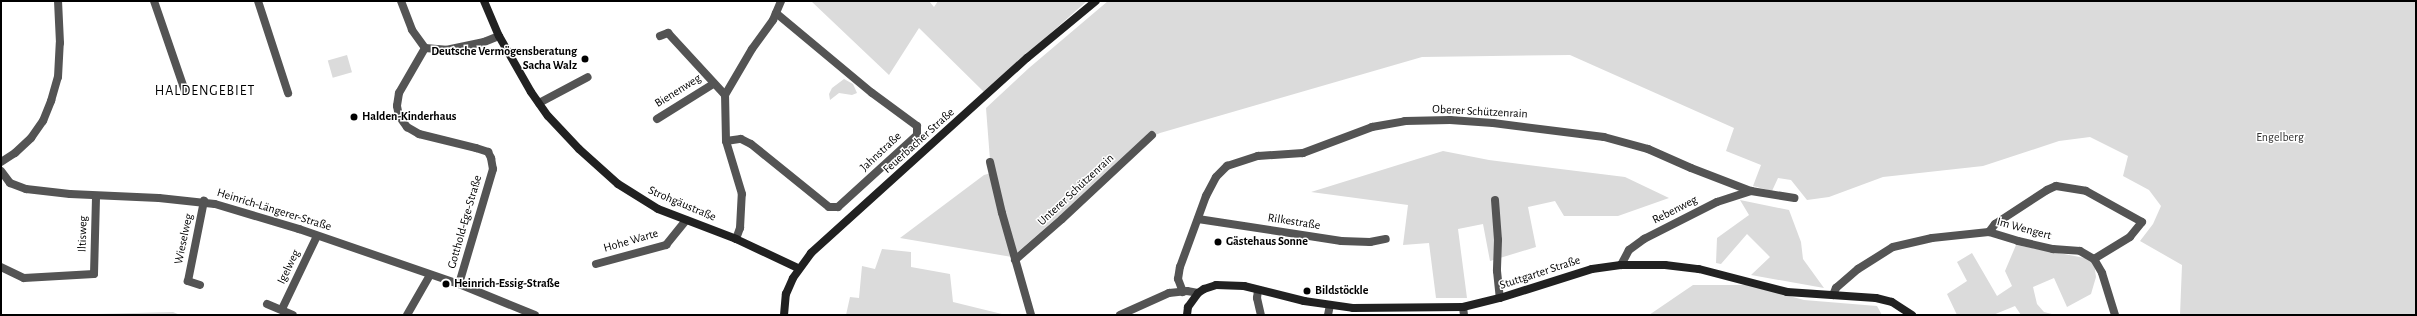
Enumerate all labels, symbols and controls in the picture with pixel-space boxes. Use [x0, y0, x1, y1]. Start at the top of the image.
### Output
place label: Deutsche Vermögensberatung Sacha Walz [431, 45, 577, 73]
marker: Deutsche Vermögensberatung Sacha Walz [580, 54, 590, 64]
street label: Bienenweg [652, 71, 704, 111]
district label: HALDENGEBIET [155, 83, 255, 99]
street label: Oberer Schützenrain [1432, 102, 1528, 122]
street label: Feuerbacher Straße [880, 105, 958, 177]
place label: Halden-Kinderhaus [362, 110, 456, 124]
marker: Halden-Kinderhaus [349, 112, 359, 122]
street label: Jahnstraße [857, 129, 905, 175]
park label: Engelberg [2256, 131, 2304, 145]
street label: Unterer Schützenrain [1035, 151, 1117, 229]
street label: Gotthold-Ege-Straße [445, 174, 485, 270]
street label: Strohgäustraße [646, 183, 718, 225]
street label: Heinrich-Längerer-Straße [215, 186, 333, 234]
street label: Rebenweg [1650, 193, 1700, 227]
street label: Rilkestraße [1267, 211, 1321, 233]
street label: Wieselweg [172, 212, 196, 266]
street label: Im Wengert [1995, 215, 2053, 243]
street label: Iltisweg [75, 216, 91, 252]
street label: Hohe Warte [602, 226, 660, 256]
place label: Gästehaus Sonne [1226, 235, 1308, 249]
marker: Gästehaus Sonne [1213, 237, 1223, 247]
street label: Igelweg [275, 247, 303, 287]
street label: Stuttgarter Straße [1498, 253, 1582, 293]
place label: Heinrich-Essig-Straße [454, 277, 560, 291]
marker: Heinrich-Essig-Straße [441, 279, 451, 289]
place label: Bildstöckle [1315, 284, 1368, 298]
marker: Bildstöckle [1302, 286, 1312, 296]

